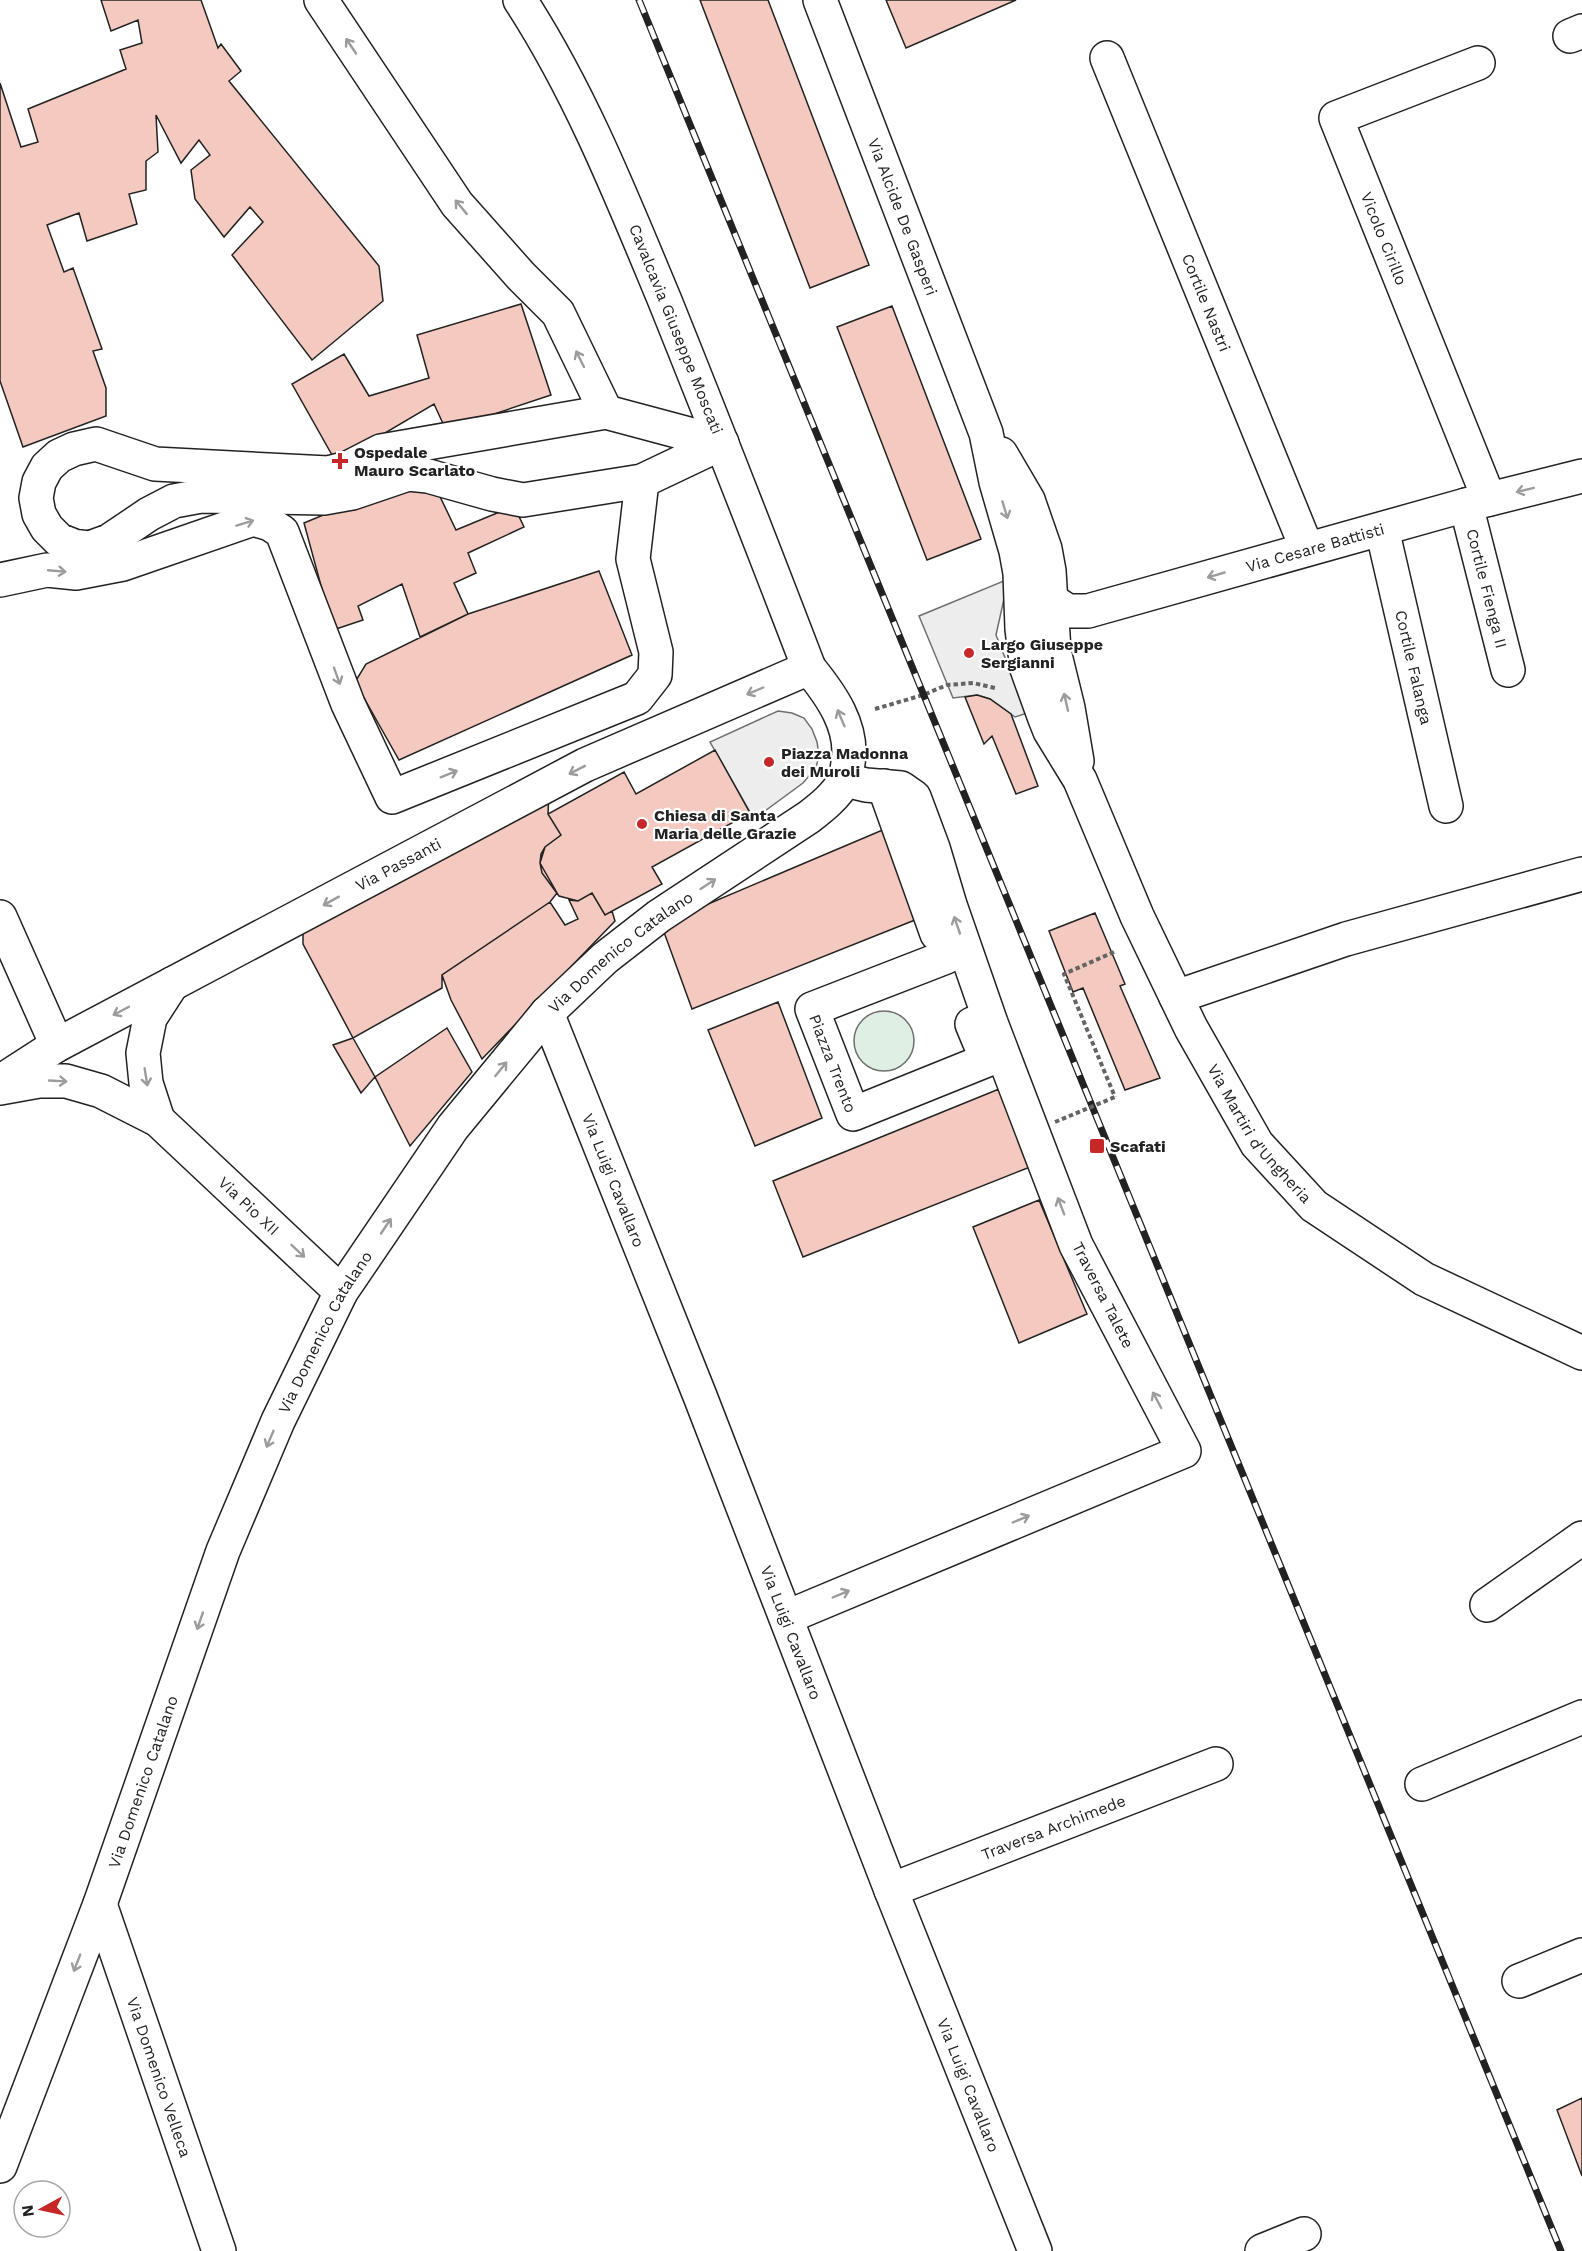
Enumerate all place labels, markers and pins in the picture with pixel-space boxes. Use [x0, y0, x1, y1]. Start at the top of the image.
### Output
place label: Ospedale Mauro Scarlato [354, 443, 475, 480]
marker: Ospedale Mauro Scarlato [331, 452, 349, 470]
place label: Largo Giuseppe Sergianni [981, 635, 1103, 672]
marker: Largo Giuseppe Sergianni [962, 646, 976, 660]
place label: Piazza Madonna dei Muroli [781, 744, 909, 781]
marker: Piazza Madonna dei Muroli [762, 755, 776, 769]
place label: Chiesa di Santa Maria delle Grazie [654, 806, 796, 843]
marker: Chiesa di Santa Maria delle Grazie [635, 817, 649, 831]
marker: Scafati [1088, 1137, 1106, 1155]
place label: Scafati [1110, 1137, 1166, 1156]

